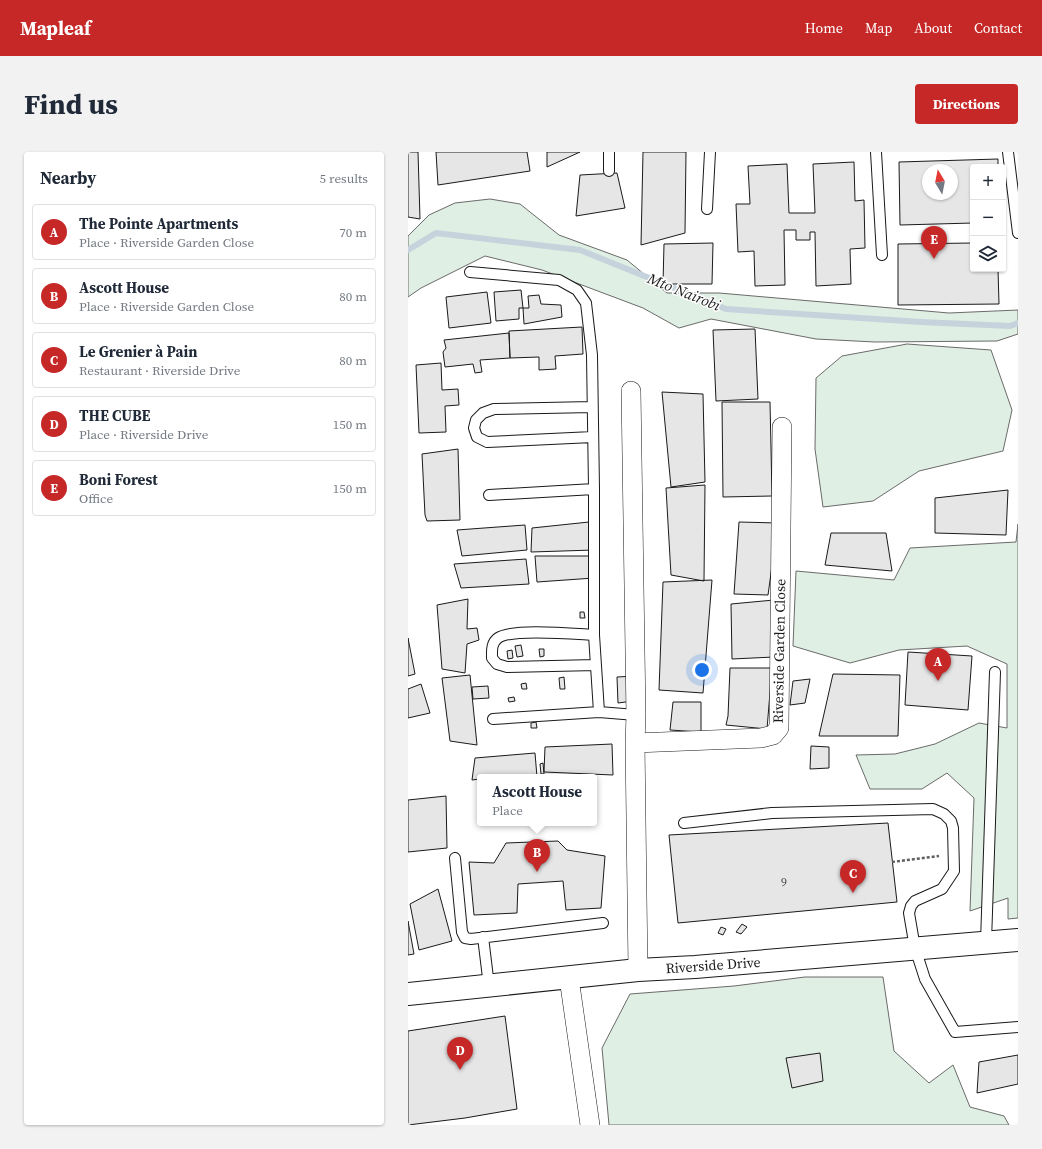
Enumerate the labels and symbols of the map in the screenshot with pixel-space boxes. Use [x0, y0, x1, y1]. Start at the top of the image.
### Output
north arrow [922, 164, 958, 200]
pin: E [921, 226, 947, 259]
water label: Mto Nairobi [644, 267, 724, 316]
street label: Riverside Garden Close [768, 579, 790, 723]
pin: A [925, 648, 951, 681]
your location [692, 660, 712, 680]
pin: B [524, 839, 550, 872]
pin: C [840, 860, 866, 893]
house number: 9 [781, 874, 787, 890]
street label: Riverside Drive [665, 952, 761, 978]
pin: D [447, 1037, 473, 1070]

